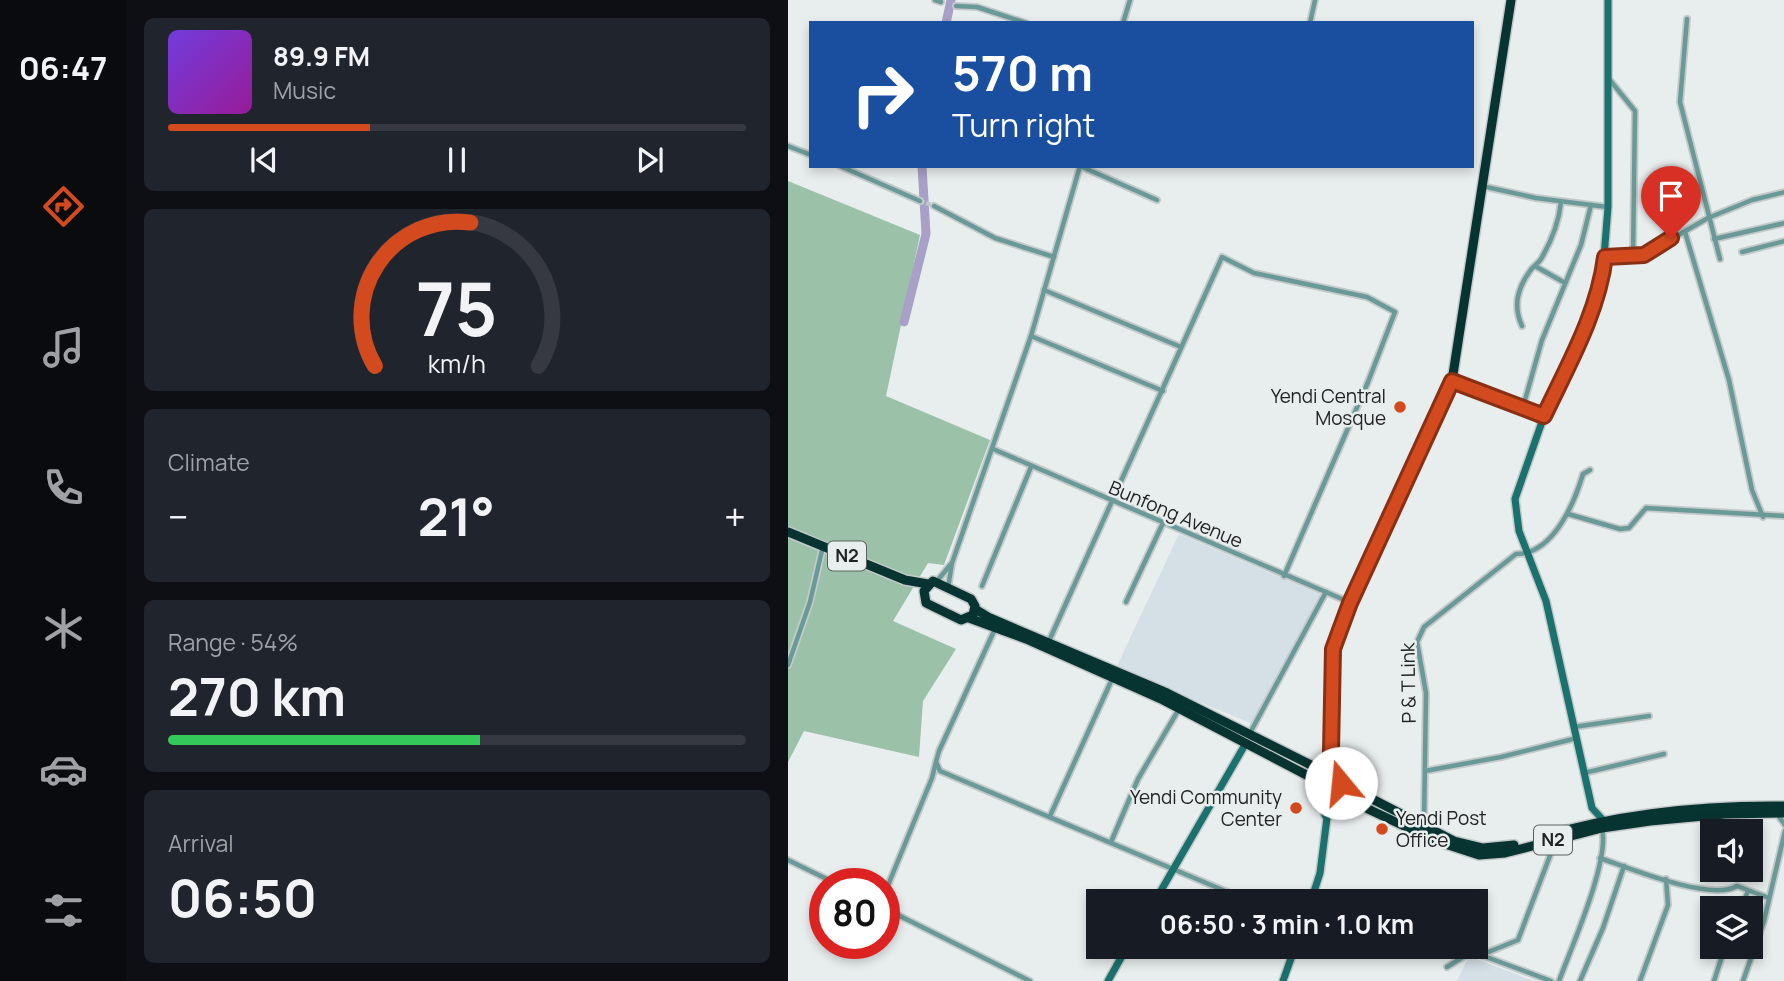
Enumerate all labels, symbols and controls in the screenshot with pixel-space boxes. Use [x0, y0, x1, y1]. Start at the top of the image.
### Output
text: 89.9 FM [273, 38, 370, 74]
text: 570 m [952, 39, 1093, 106]
text: 06:47 [19, 46, 107, 90]
icon: right [837, 49, 928, 140]
text: Music [273, 74, 336, 106]
text: Turn right [952, 103, 1095, 147]
icon: previous [245, 141, 283, 179]
icon: pause [438, 141, 476, 179]
icon: next [631, 141, 669, 179]
pin [1641, 166, 1701, 238]
icon: arrive [1652, 177, 1690, 215]
icon: directions [39, 182, 88, 231]
text: 75 [416, 258, 498, 358]
icon: music [39, 323, 88, 372]
text: km/h [428, 346, 486, 381]
place label: Yendi Central Mosque [1271, 383, 1386, 431]
marker: Yendi Central Mosque [1392, 399, 1408, 415]
text: Climate [168, 446, 250, 478]
icon: phone [39, 463, 88, 512]
street label: Bunfong Avenue [1105, 474, 1247, 554]
text: 21° [418, 481, 495, 552]
text: − [168, 490, 189, 542]
text: + [724, 490, 746, 542]
road number: N2 [828, 542, 866, 570]
icon: climate [39, 604, 88, 653]
text: Range · 54% [168, 626, 298, 658]
street label: P & T Link [1394, 642, 1422, 724]
text: 270 km [168, 661, 346, 732]
icon: car [39, 745, 88, 794]
position arrow [1304, 746, 1378, 820]
place label: Yendi Community Center [1130, 784, 1282, 832]
marker: Yendi Community Center [1288, 800, 1304, 816]
place label: Yendi Post Office [1396, 805, 1487, 853]
map controls [1700, 819, 1763, 959]
button: sound [1700, 819, 1763, 882]
marker: Yendi Post Office [1374, 821, 1390, 837]
road number: N2 [1534, 826, 1572, 854]
text: Arrival [168, 827, 234, 859]
text: 06:50 [168, 862, 317, 933]
speed limit sign: 80 [809, 868, 900, 959]
icon: filters [39, 886, 88, 935]
button: layers [1700, 896, 1763, 959]
text: 06:50 · 3 min · 1.0 km [1160, 906, 1414, 942]

